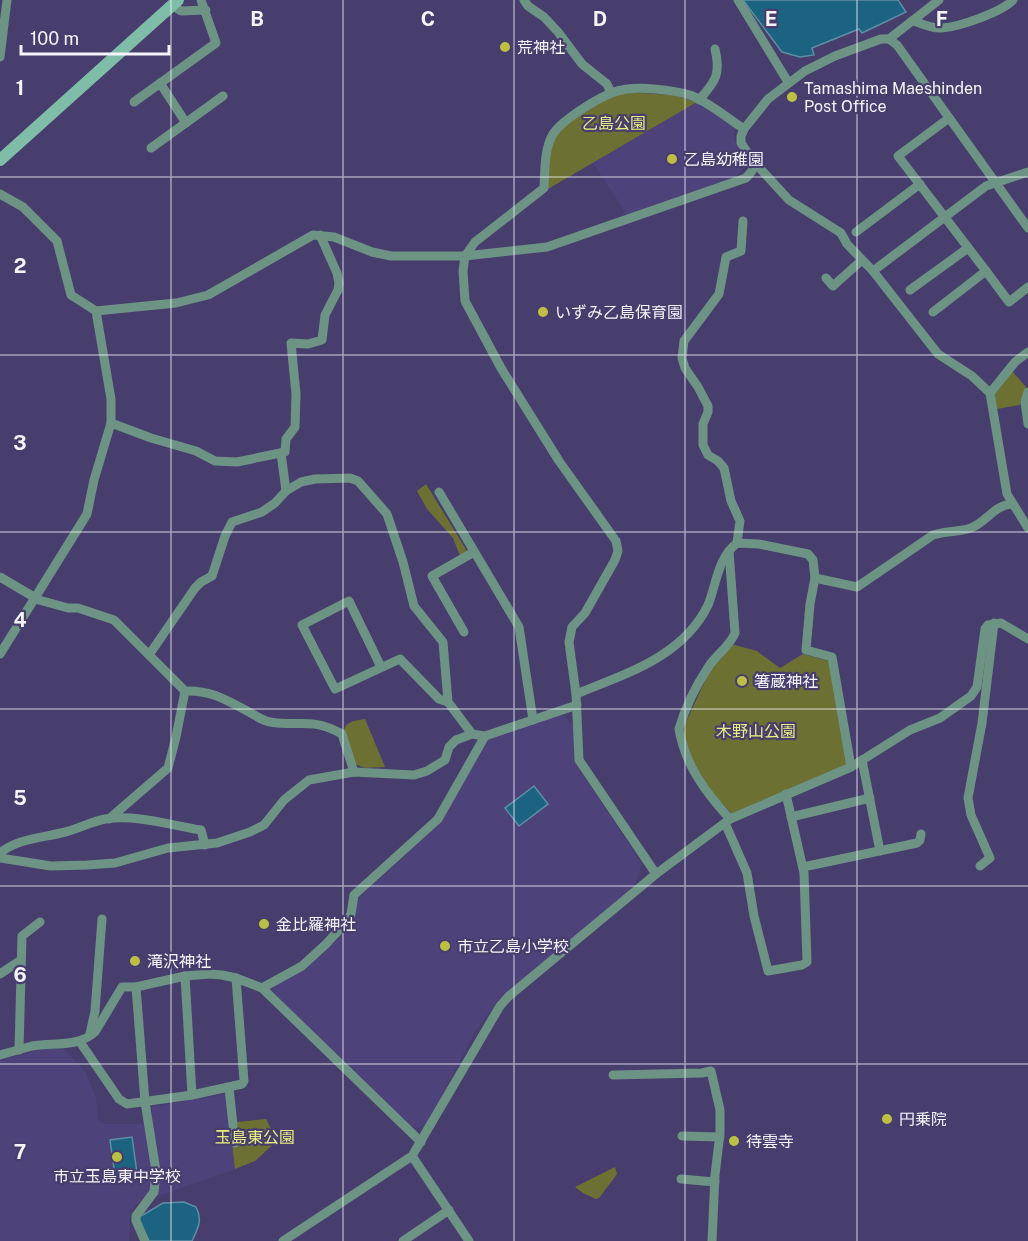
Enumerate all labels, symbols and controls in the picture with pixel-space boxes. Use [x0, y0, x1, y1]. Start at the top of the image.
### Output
text: B [250, 7, 264, 31]
text: C [421, 7, 435, 31]
text: D [593, 7, 607, 31]
text: E [765, 7, 777, 31]
text: F [936, 7, 948, 31]
scale bar [21, 18, 170, 56]
text: 100 m [30, 28, 79, 49]
place label: 荒神社 [517, 38, 565, 57]
marker: 荒神社 [498, 40, 512, 54]
text: 1 [16, 76, 24, 100]
place label: Tamashima Maeshinden Post Office [804, 79, 982, 116]
marker: Tamashima Maeshinden Post Office [785, 90, 799, 104]
park label: 乙島公園 [582, 114, 646, 133]
place label: 乙島幼稚園 [684, 150, 764, 169]
marker: 乙島幼稚園 [665, 152, 679, 166]
text: 2 [14, 254, 26, 278]
place label: いずみ乙島保育園 [555, 303, 683, 322]
marker: いずみ乙島保育園 [536, 305, 550, 319]
text: 3 [13, 431, 27, 455]
text: 4 [13, 608, 27, 632]
place label: 箸蔵神社 [754, 672, 818, 691]
marker: 箸蔵神社 [735, 674, 749, 688]
park label: 木野山公園 [716, 722, 796, 741]
text: 5 [13, 786, 27, 810]
place label: 金比羅神社 [276, 915, 356, 934]
marker: 金比羅神社 [257, 917, 271, 931]
place label: 市立乙島小学校 [457, 937, 569, 956]
marker: 市立乙島小学校 [438, 939, 452, 953]
place label: 滝沢神社 [147, 952, 211, 971]
marker: 滝沢神社 [128, 954, 142, 968]
text: 6 [13, 963, 27, 987]
place label: 円乗院 [899, 1110, 947, 1129]
marker: 円乗院 [880, 1112, 894, 1126]
park label: 玉島東公園 [215, 1128, 295, 1147]
place label: 待雲寺 [746, 1132, 794, 1151]
marker: 待雲寺 [727, 1134, 741, 1148]
text: 7 [14, 1140, 26, 1164]
marker: 市立玉島東中学校 [110, 1150, 124, 1164]
place label: 市立玉島東中学校 [53, 1167, 181, 1186]

